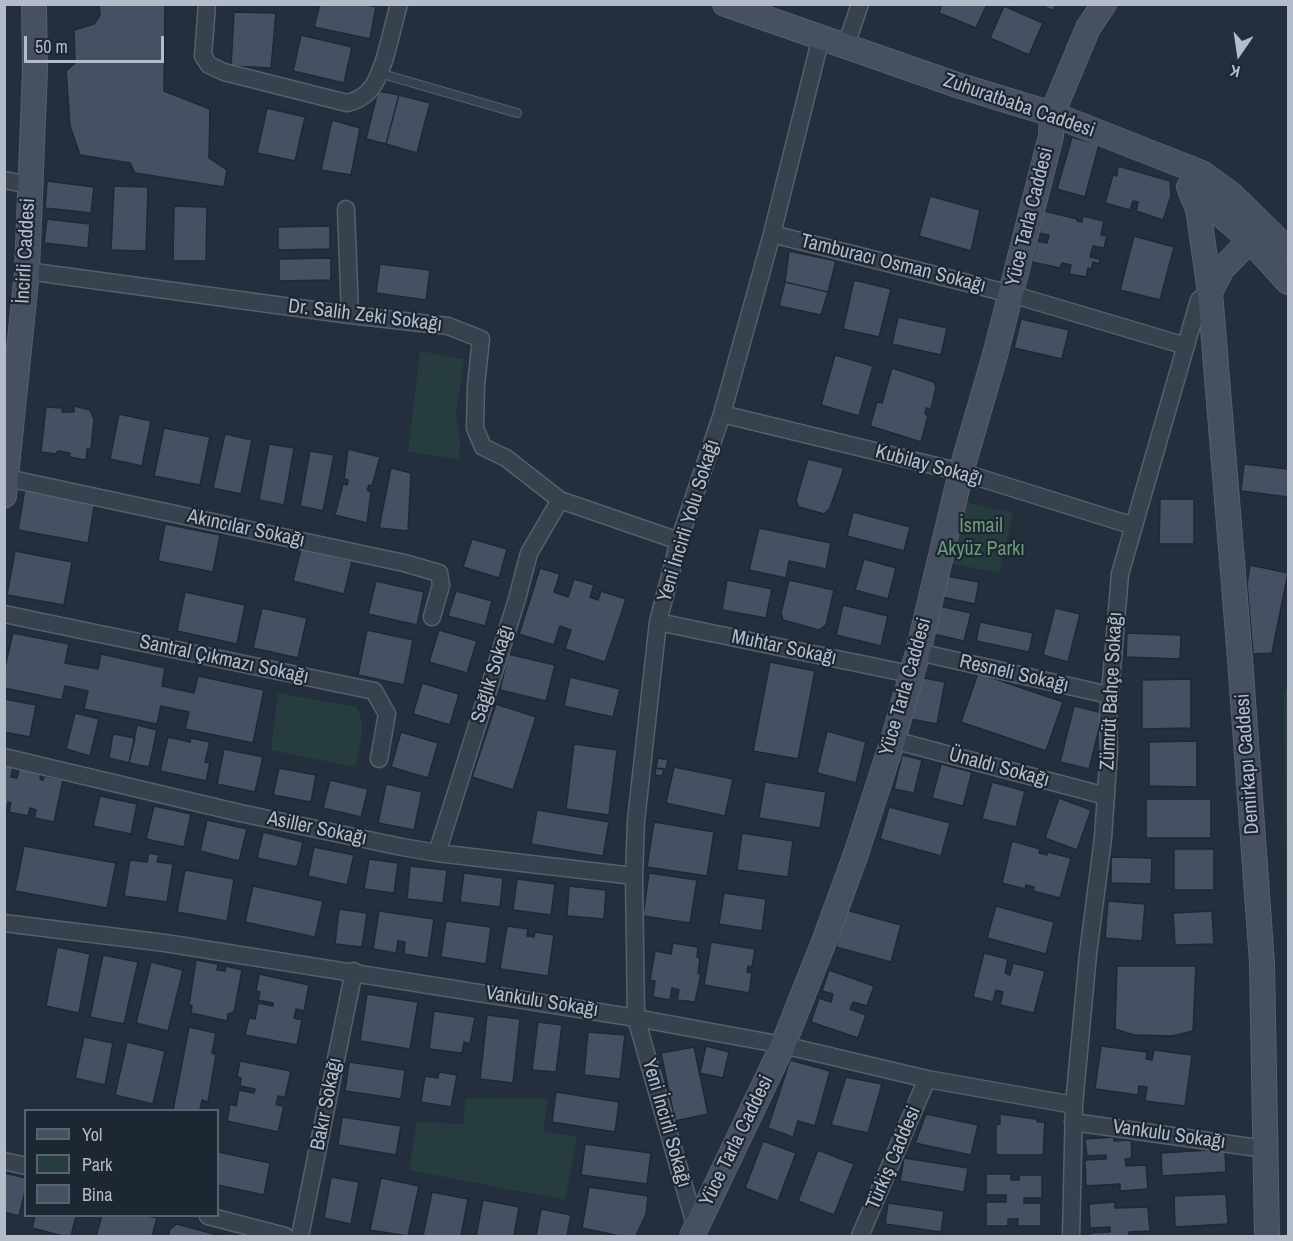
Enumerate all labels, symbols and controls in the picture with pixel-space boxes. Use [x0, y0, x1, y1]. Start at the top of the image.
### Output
scale bar [27, 24, 166, 62]
north arrow [1209, 24, 1269, 84]
text: 50 m [35, 34, 68, 59]
text: K [1228, 60, 1242, 83]
street label: Zuhuratbaba Caddesi [940, 69, 1098, 143]
street label: Yüce Tarla Caddesi [1001, 145, 1059, 289]
street label: İncirli Caddesi [11, 198, 41, 304]
street label: Tamburacı Osman Sokağı [798, 229, 988, 299]
street label: Dr. Salih Zeki Sokağı [287, 295, 443, 337]
street label: Yeni İncirli Yolu Sokağı [653, 437, 725, 605]
street label: Kubilay Sokağı [873, 440, 985, 492]
street label: Akıncılar Sokağı [185, 505, 307, 553]
park label: İsmail Akyüz Parkı [937, 515, 1025, 562]
street label: Zümrüt Bahçe Sokağı [1096, 611, 1128, 771]
street label: Yüce Tarla Caddesi [875, 615, 937, 759]
street label: Sağlık Sokağı [467, 622, 519, 726]
street label: Muhtar Sokağı [729, 625, 839, 671]
street label: Santral Çıkmazı Sokağı [137, 630, 311, 690]
street label: Resneli Sokağı [957, 650, 1071, 698]
street label: Demirkapı Caddesi [1231, 693, 1265, 835]
street label: Ünaldı Sokağı [946, 743, 1052, 793]
street label: Asiller Sokağı [265, 807, 369, 851]
street label: Vankulu Sokağı [484, 981, 600, 1023]
street label: Bakır Sokağı [306, 1056, 348, 1152]
street label: Yeni İncirli Sokağı [636, 1056, 696, 1190]
street label: Yüce Tarla Caddesi [695, 1072, 779, 1210]
street label: Türkiş Caddesi [862, 1103, 926, 1213]
legend [24, 1109, 219, 1217]
street label: Vankulu Sokağı [1111, 1115, 1227, 1155]
text: Yol [82, 1122, 102, 1147]
text: Park [82, 1152, 112, 1177]
text: Bina [82, 1182, 112, 1207]

